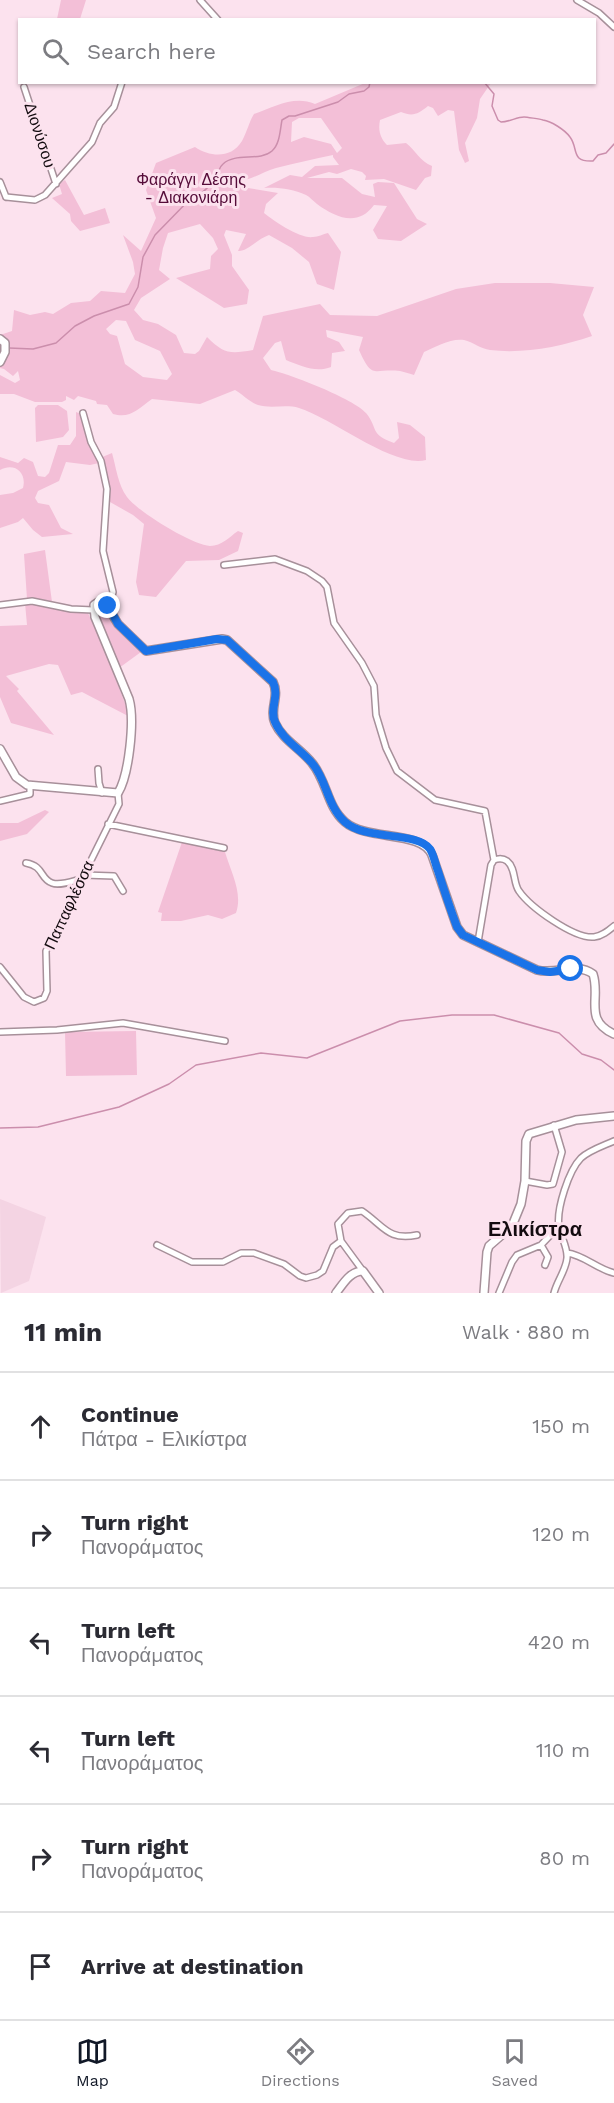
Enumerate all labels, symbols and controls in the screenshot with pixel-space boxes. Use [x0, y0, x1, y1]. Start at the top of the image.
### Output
search box [18, 18, 596, 84]
icon: search [39, 35, 72, 68]
text: Search here [87, 39, 216, 64]
street label: Διονύσου [21, 100, 59, 170]
park label: Φαράγγι Δέσης - Διακονιάρη [136, 170, 246, 207]
route end [94, 592, 120, 618]
street label: Παπαφλέσσα [40, 857, 98, 953]
route start [557, 955, 583, 981]
district label: Ελικίστρα [488, 1217, 583, 1241]
text: 11 min [24, 1317, 102, 1347]
text: Walk · 880 m [462, 1320, 590, 1344]
text: Continue [81, 1402, 179, 1427]
icon: ahead [24, 1410, 57, 1443]
text: 150 m [532, 1414, 590, 1438]
text: Πάτρα - Ελικίστρα [81, 1427, 247, 1451]
text: Turn right [81, 1510, 188, 1535]
icon: right [24, 1518, 57, 1551]
text: 120 m [532, 1522, 590, 1546]
text: Πανοράματος [81, 1535, 203, 1559]
text: Turn left [81, 1618, 175, 1643]
icon: left [24, 1626, 57, 1659]
text: 420 m [528, 1630, 590, 1654]
text: Πανοράματος [81, 1643, 203, 1667]
text: Turn left [81, 1726, 175, 1751]
icon: left [24, 1734, 57, 1767]
text: 110 m [536, 1738, 590, 1762]
text: Πανοράματος [81, 1751, 203, 1775]
text: Turn right [81, 1834, 188, 1859]
icon: right [24, 1842, 57, 1875]
text: 80 m [539, 1846, 590, 1870]
text: Πανοράματος [81, 1859, 203, 1883]
icon: arrive [24, 1950, 57, 1983]
text: Arrive at destination [81, 1954, 304, 1979]
tab: Map [76, 2035, 109, 2090]
tab: Directions [261, 2035, 340, 2090]
tab: Saved [492, 2035, 538, 2090]

